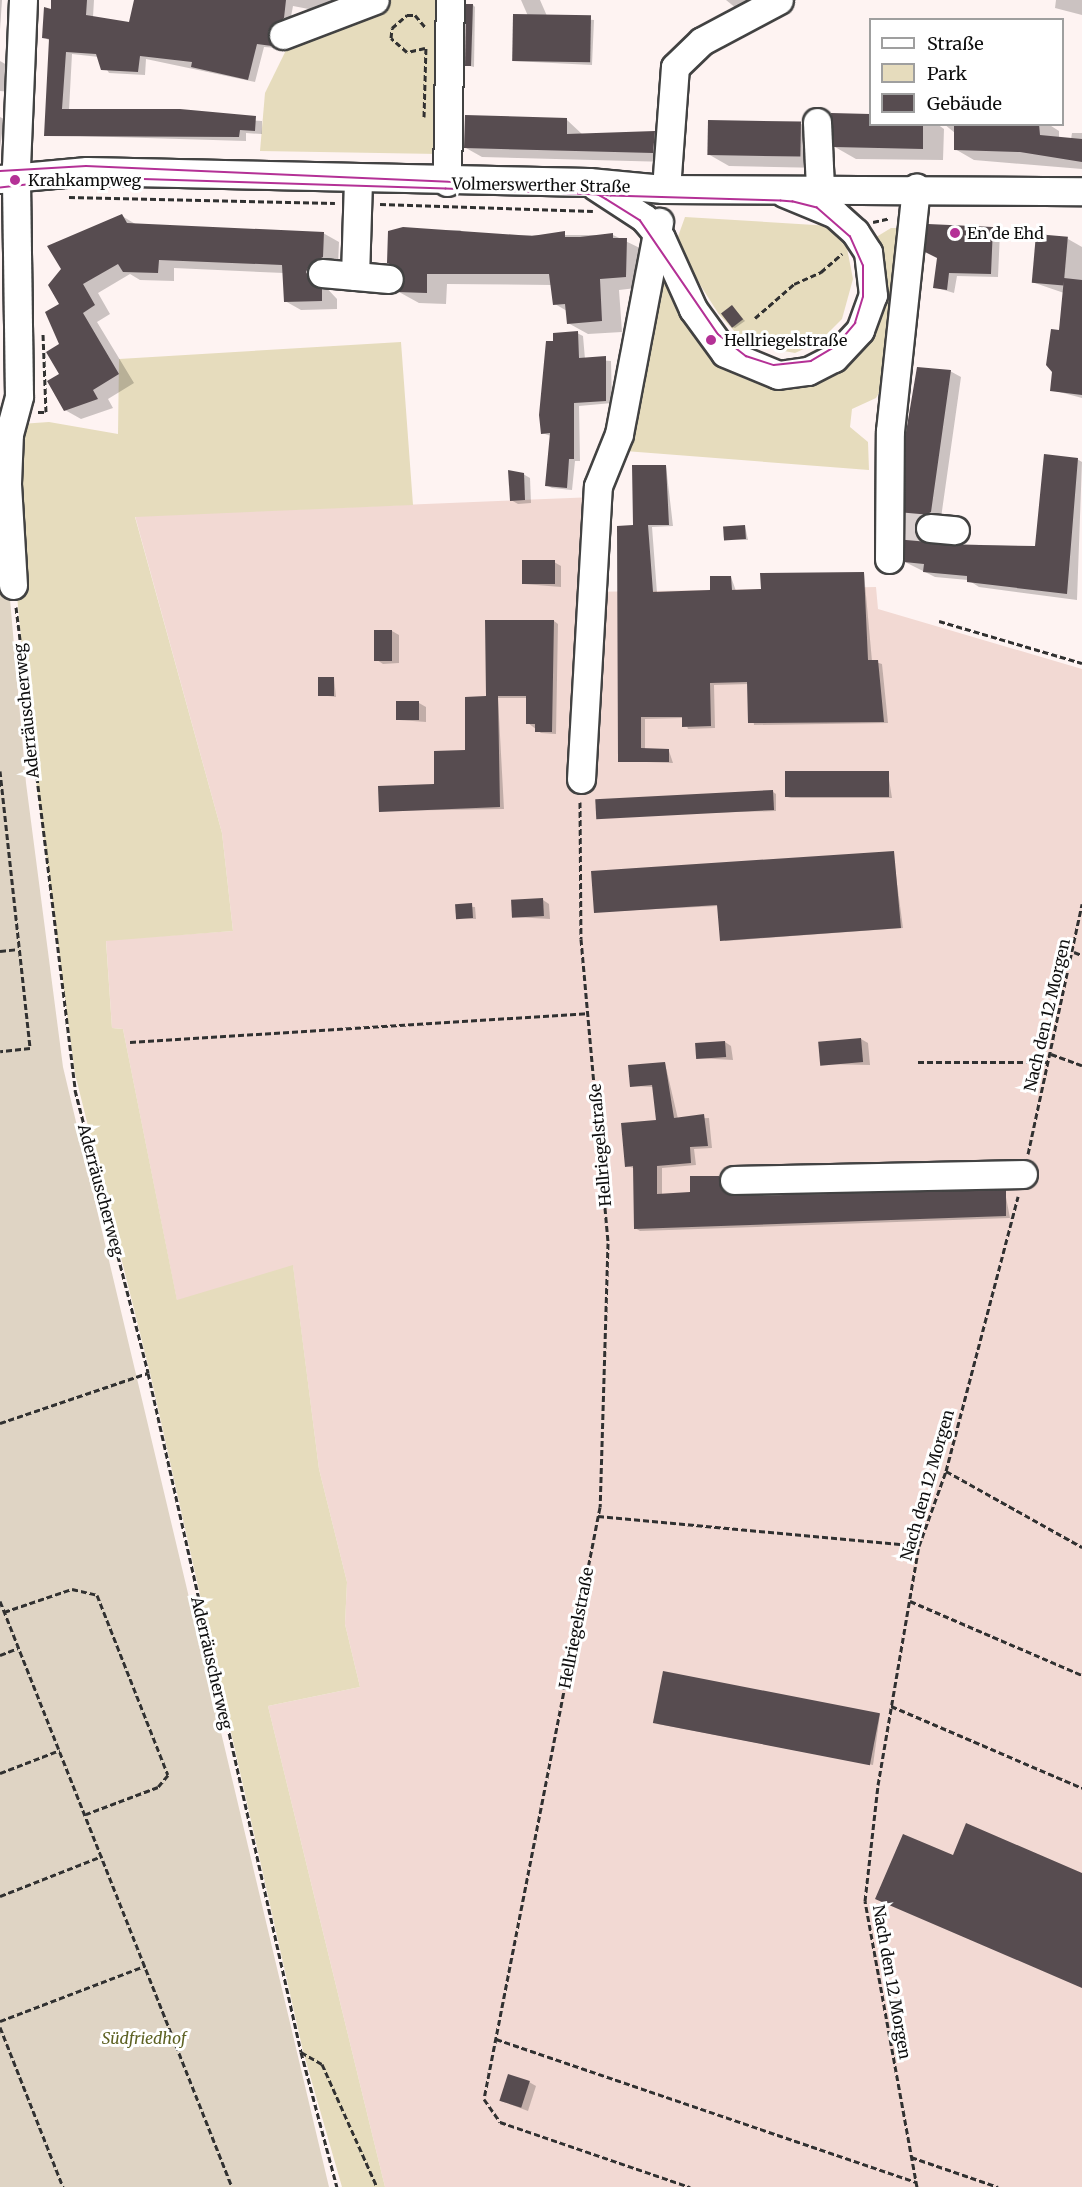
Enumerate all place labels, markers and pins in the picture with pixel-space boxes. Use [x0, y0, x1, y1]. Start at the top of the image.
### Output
place label: Krahkampweg [28, 170, 141, 190]
marker: Krahkampweg [6, 171, 24, 189]
place label: En de Ehd [967, 223, 1044, 243]
marker: En de Ehd [948, 226, 962, 240]
place label: Hellriegelstraße [724, 330, 847, 350]
marker: Hellriegelstraße [702, 331, 720, 349]

